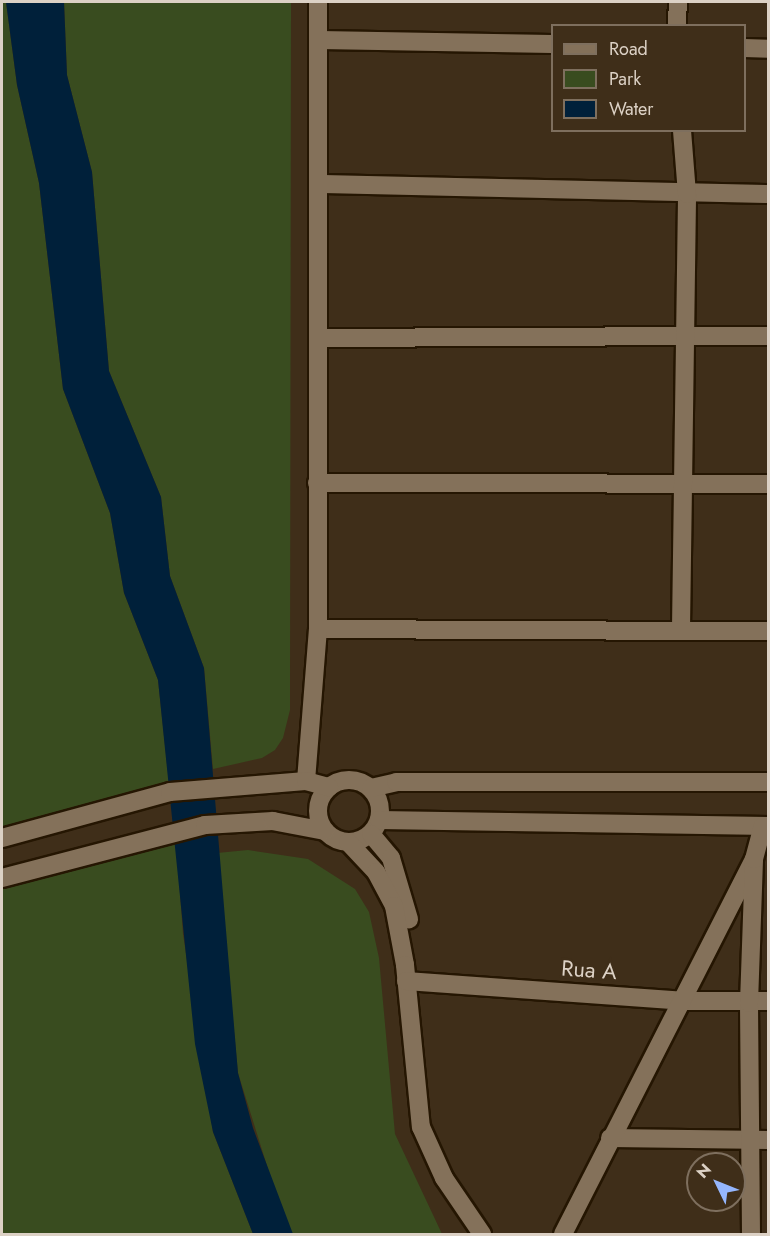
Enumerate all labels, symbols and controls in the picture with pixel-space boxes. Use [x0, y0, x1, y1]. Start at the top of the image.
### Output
legend [551, 24, 746, 132]
text: Road [609, 36, 648, 62]
text: Park [609, 66, 641, 92]
text: Water [609, 96, 653, 122]
street label: Rua A [560, 955, 618, 985]
north arrow [686, 1152, 746, 1212]
text: N [691, 1158, 717, 1183]

